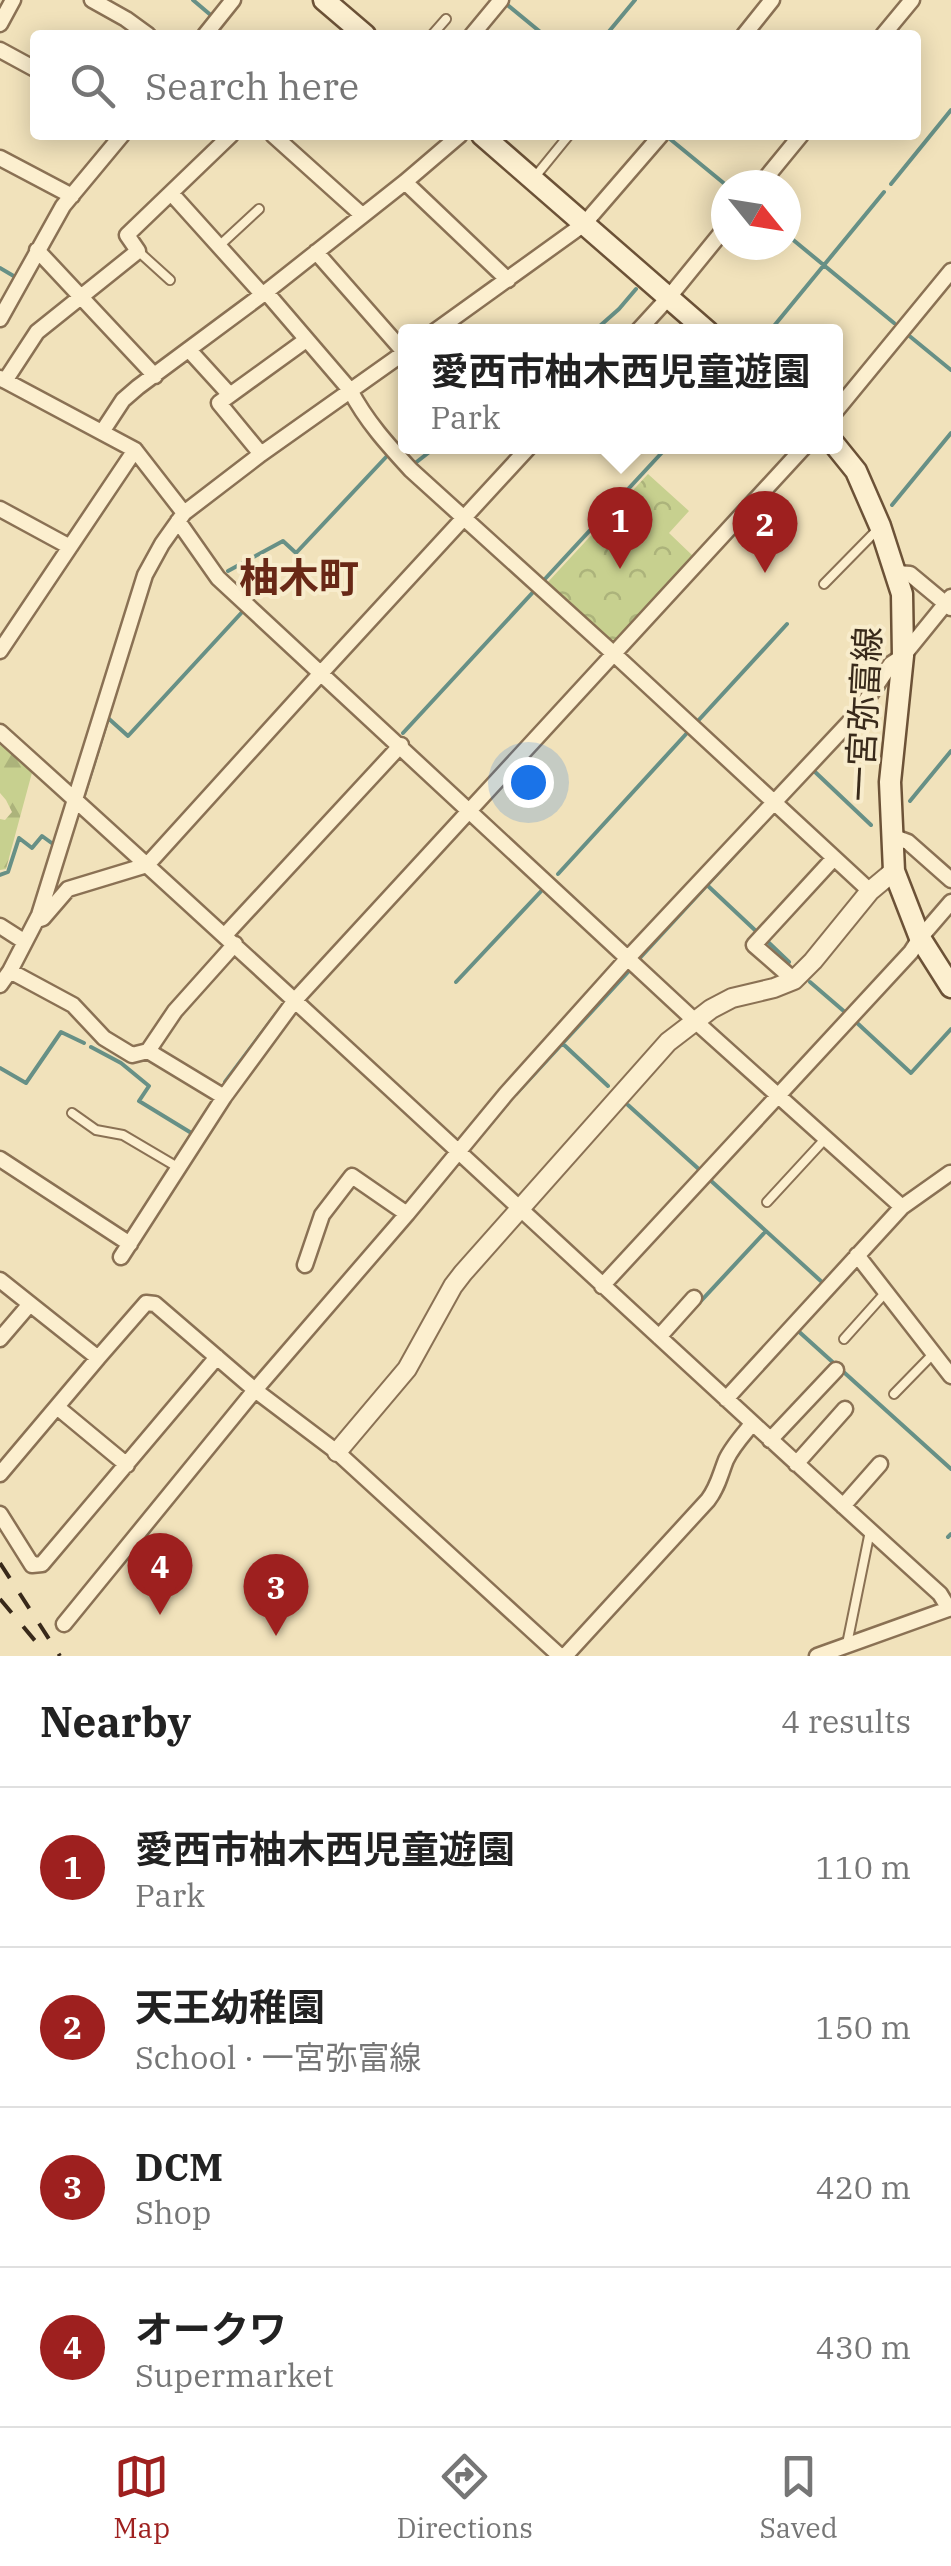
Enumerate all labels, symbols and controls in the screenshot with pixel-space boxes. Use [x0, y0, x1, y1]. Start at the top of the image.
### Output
search box [30, 30, 921, 140]
icon: search [65, 58, 120, 113]
text: Search here [145, 61, 359, 110]
north arrow [711, 170, 801, 260]
popup [398, 324, 843, 454]
text: 愛西市柚木西児童遊園 [430, 346, 811, 395]
text: Park [430, 396, 500, 438]
pin: 1 [588, 486, 652, 569]
pin: 2 [732, 490, 798, 573]
district label: 柚木町 [239, 551, 359, 603]
street label: 一宮弥富線 [835, 625, 891, 803]
your location [503, 757, 554, 808]
pin: 4 [128, 1532, 192, 1615]
pin: 3 [244, 1554, 308, 1636]
text: Nearby [40, 1694, 191, 1749]
text: 4 results [781, 1700, 911, 1742]
text: 愛西市柚木西児童遊園 [135, 1824, 515, 1873]
text: 1 [63, 1846, 82, 1888]
text: 110 m [815, 1846, 911, 1888]
text: Park [135, 1874, 205, 1916]
text: 天王幼稚園 [135, 1982, 325, 2031]
text: 2 [63, 2006, 82, 2048]
text: 150 m [815, 2006, 911, 2048]
text: School · 一宮弥富線 [135, 2036, 422, 2078]
text: DCM [135, 2142, 223, 2191]
text: 3 [63, 2166, 82, 2208]
text: 420 m [815, 2166, 911, 2208]
text: Shop [135, 2191, 211, 2233]
text: オークワ [135, 2304, 287, 2353]
text: 4 [63, 2326, 82, 2368]
text: 430 m [815, 2326, 911, 2368]
text: Supermarket [135, 2354, 334, 2396]
tab: Map [113, 2449, 170, 2546]
tab: Directions [396, 2449, 533, 2546]
tab: Saved [759, 2449, 838, 2546]

